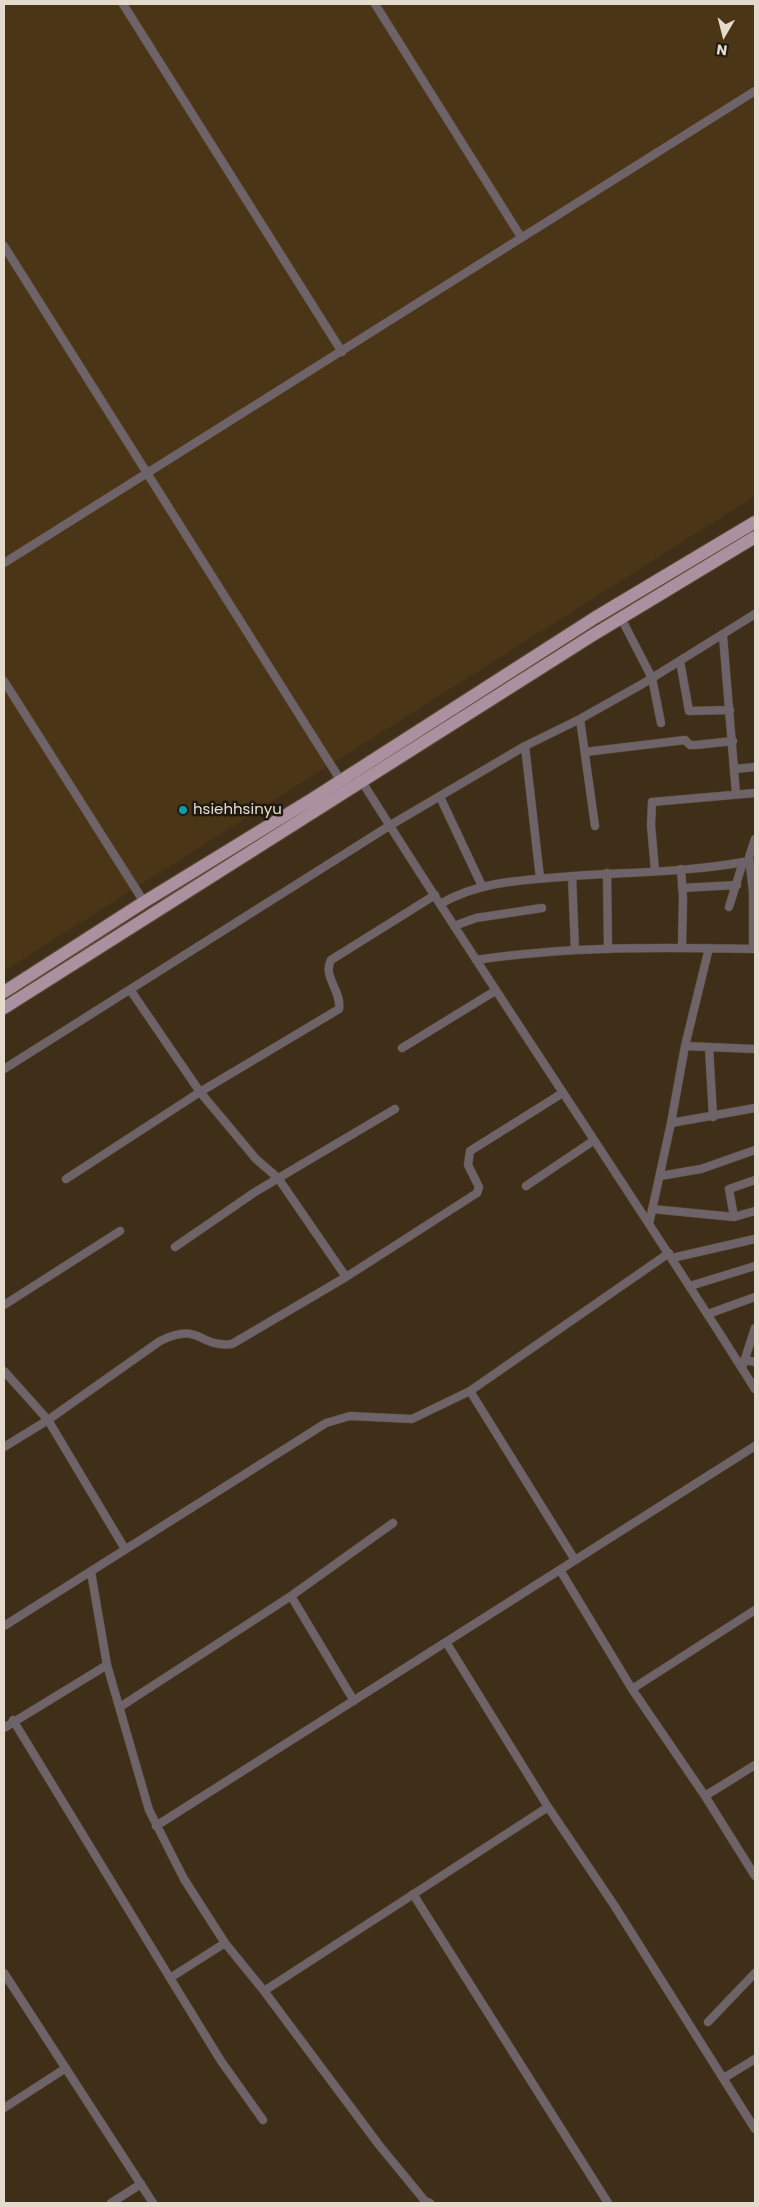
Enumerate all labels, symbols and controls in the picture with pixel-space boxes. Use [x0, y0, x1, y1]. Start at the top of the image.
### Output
north arrow [699, 10, 749, 60]
text: N [715, 39, 729, 60]
place label: hsiehhsinyu [193, 801, 282, 819]
marker: hsiehhsinyu [177, 804, 189, 816]

